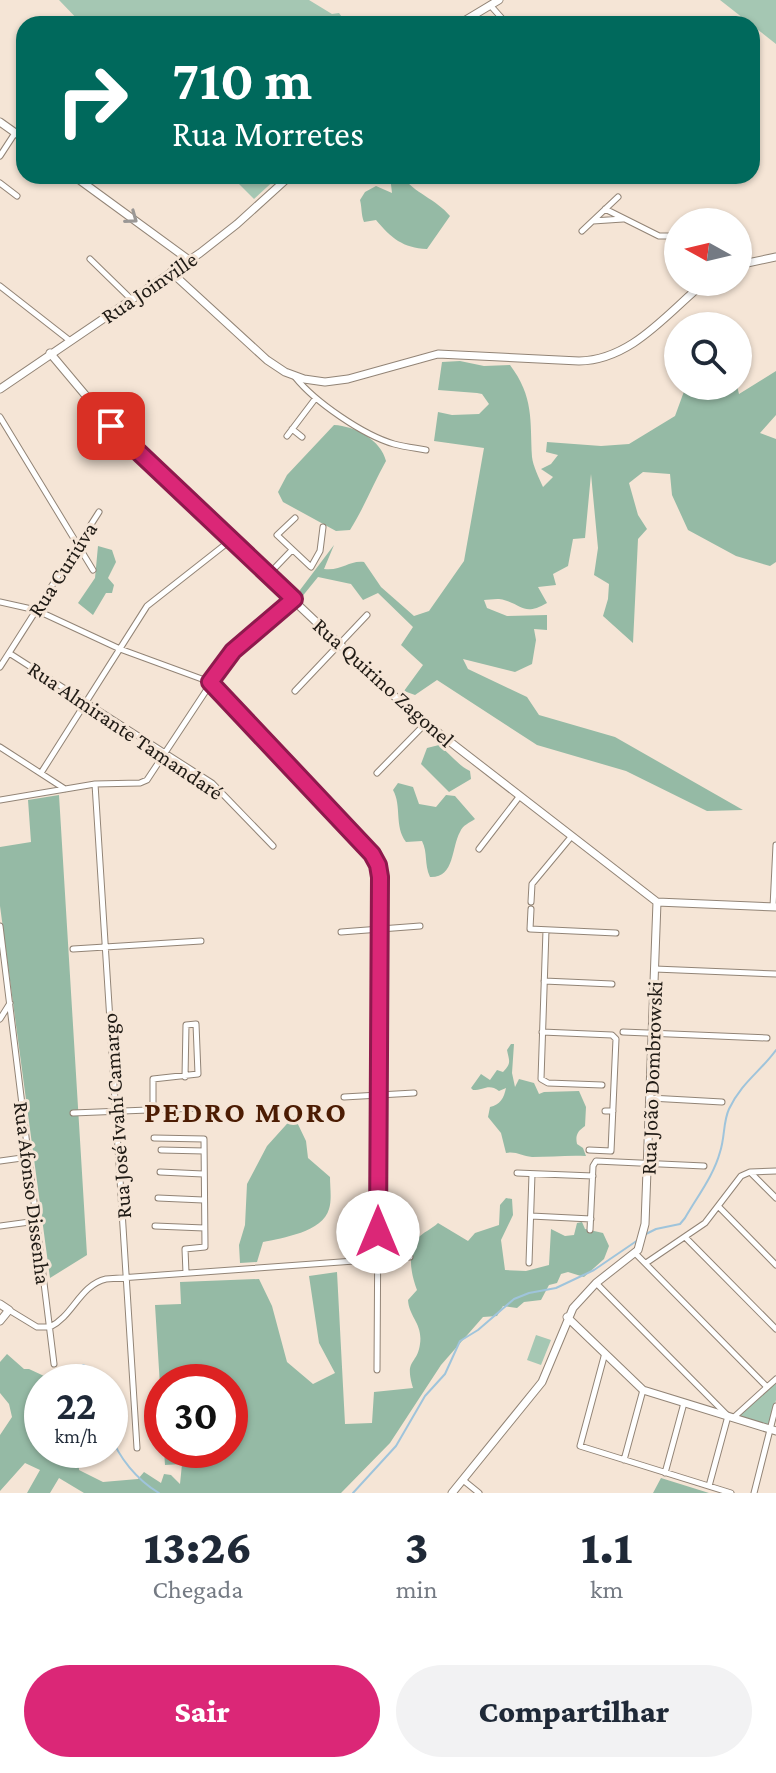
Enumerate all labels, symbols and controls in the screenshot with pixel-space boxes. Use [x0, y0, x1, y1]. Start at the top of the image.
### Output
icon: right [40, 48, 144, 152]
text: 710 m [172, 49, 312, 111]
text: Rua Morretes [172, 114, 364, 154]
north arrow [664, 208, 752, 296]
map controls [664, 208, 752, 400]
one-way arrow [123, 209, 137, 223]
street label: Rua Joinville [97, 246, 202, 329]
button: search [664, 312, 752, 400]
pin [77, 392, 145, 460]
icon: arrive [89, 404, 133, 448]
street label: Rua Curiúva [23, 517, 102, 621]
street label: Rua Quirino Zagonel [308, 613, 459, 752]
street label: Rua Almirante Tamandaré [23, 656, 228, 805]
street label: Rua João Dombrowski [636, 980, 667, 1176]
street label: Rua José Ivahí Camargo [97, 1012, 136, 1220]
district label: PEDRO MORO [144, 1095, 348, 1128]
street label: Rua Afonso Dissenha [9, 1100, 56, 1286]
position arrow [336, 1190, 420, 1274]
speed limit sign: 30 [144, 1364, 248, 1468]
text: 22 [56, 1383, 96, 1428]
text: km/h [54, 1425, 98, 1447]
text: 13:26 [143, 1520, 252, 1573]
text: 3 [405, 1520, 428, 1573]
text: 1.1 [581, 1520, 633, 1573]
text: Chegada [152, 1575, 243, 1604]
text: min [396, 1575, 437, 1604]
text: km [590, 1575, 623, 1604]
button: Sair [24, 1665, 380, 1757]
button: Compartilhar [396, 1665, 752, 1757]

